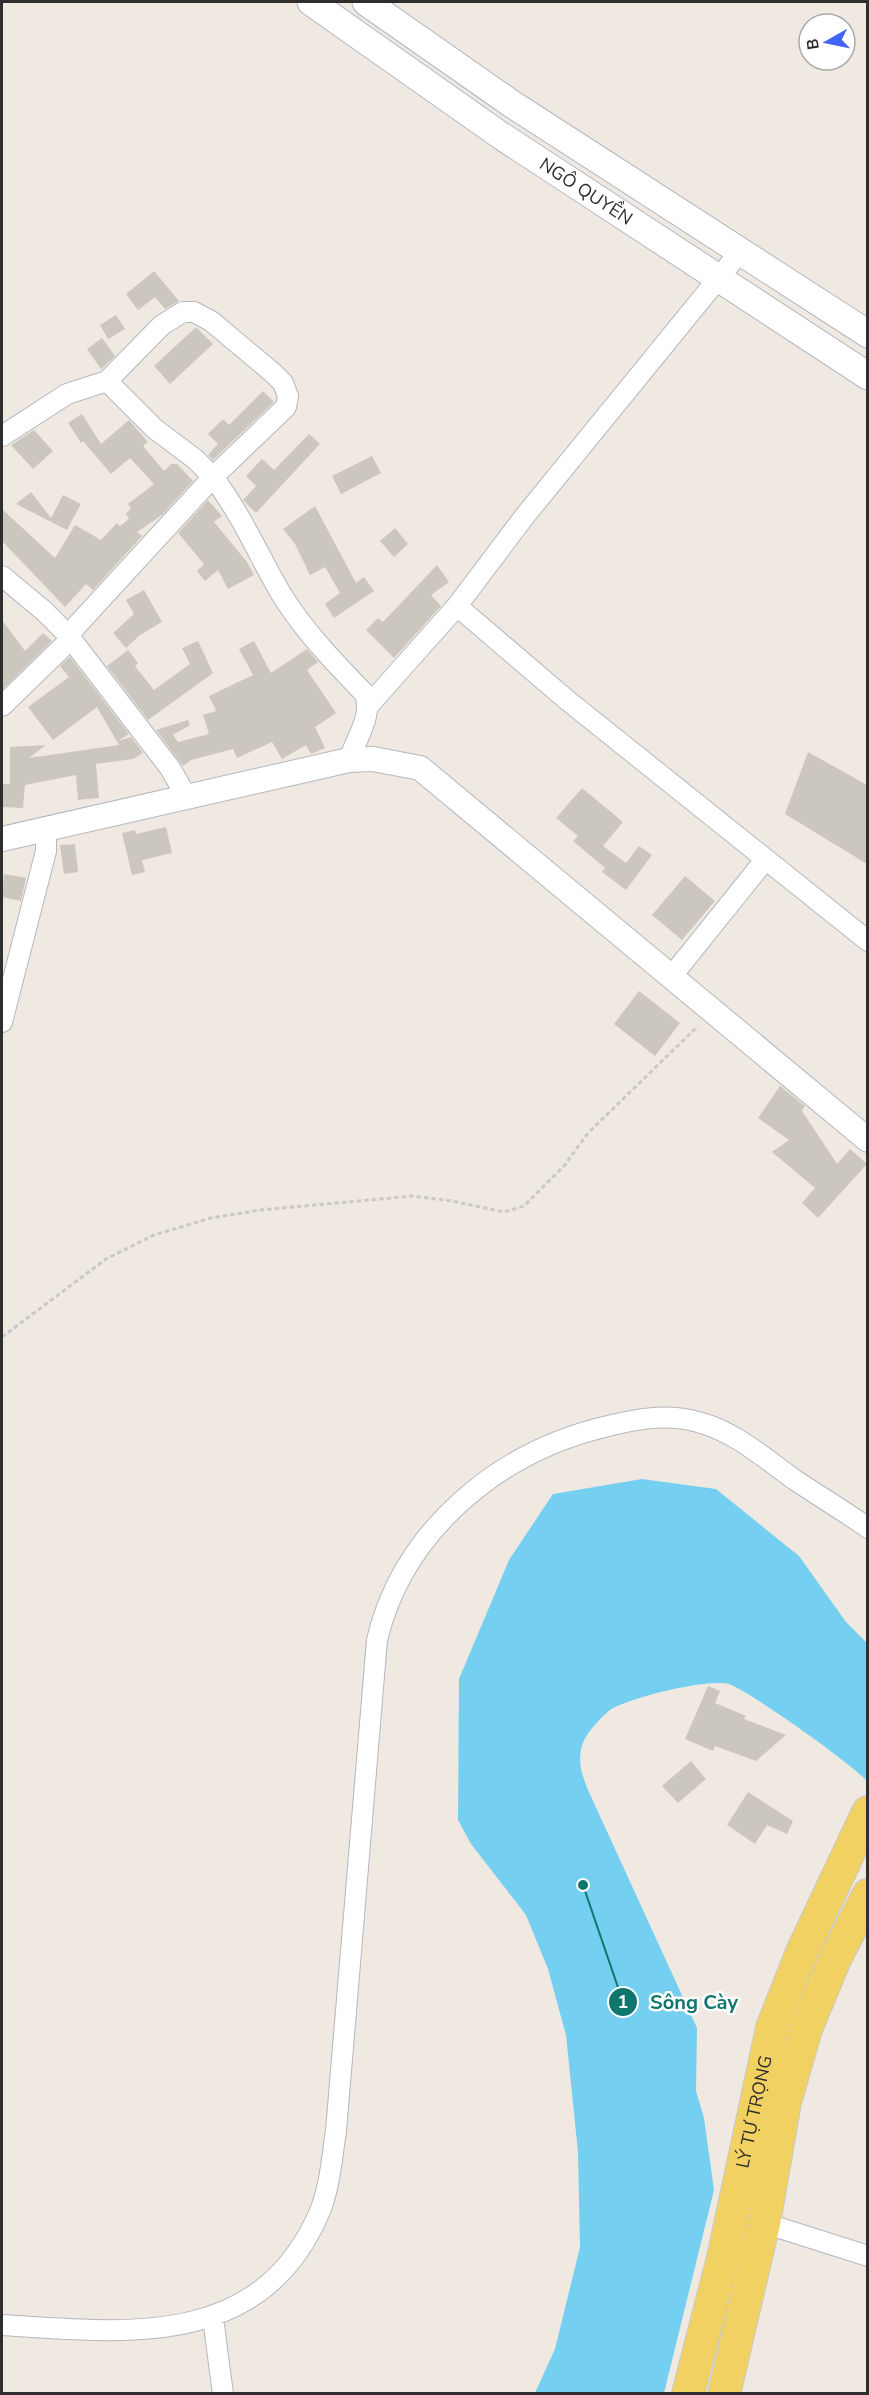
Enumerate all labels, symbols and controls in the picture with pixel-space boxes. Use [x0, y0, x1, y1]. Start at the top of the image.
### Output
north arrow [797, 12, 857, 72]
text: B [801, 37, 825, 51]
street label: NGÔ QUYỀN [535, 152, 637, 231]
callout: Sông Cày [608, 1983, 750, 2021]
text: Sông Cày [650, 1989, 738, 2016]
text: 1 [618, 1990, 628, 2014]
street label: LÝ TỰ TRỌNG [730, 2053, 778, 2170]

